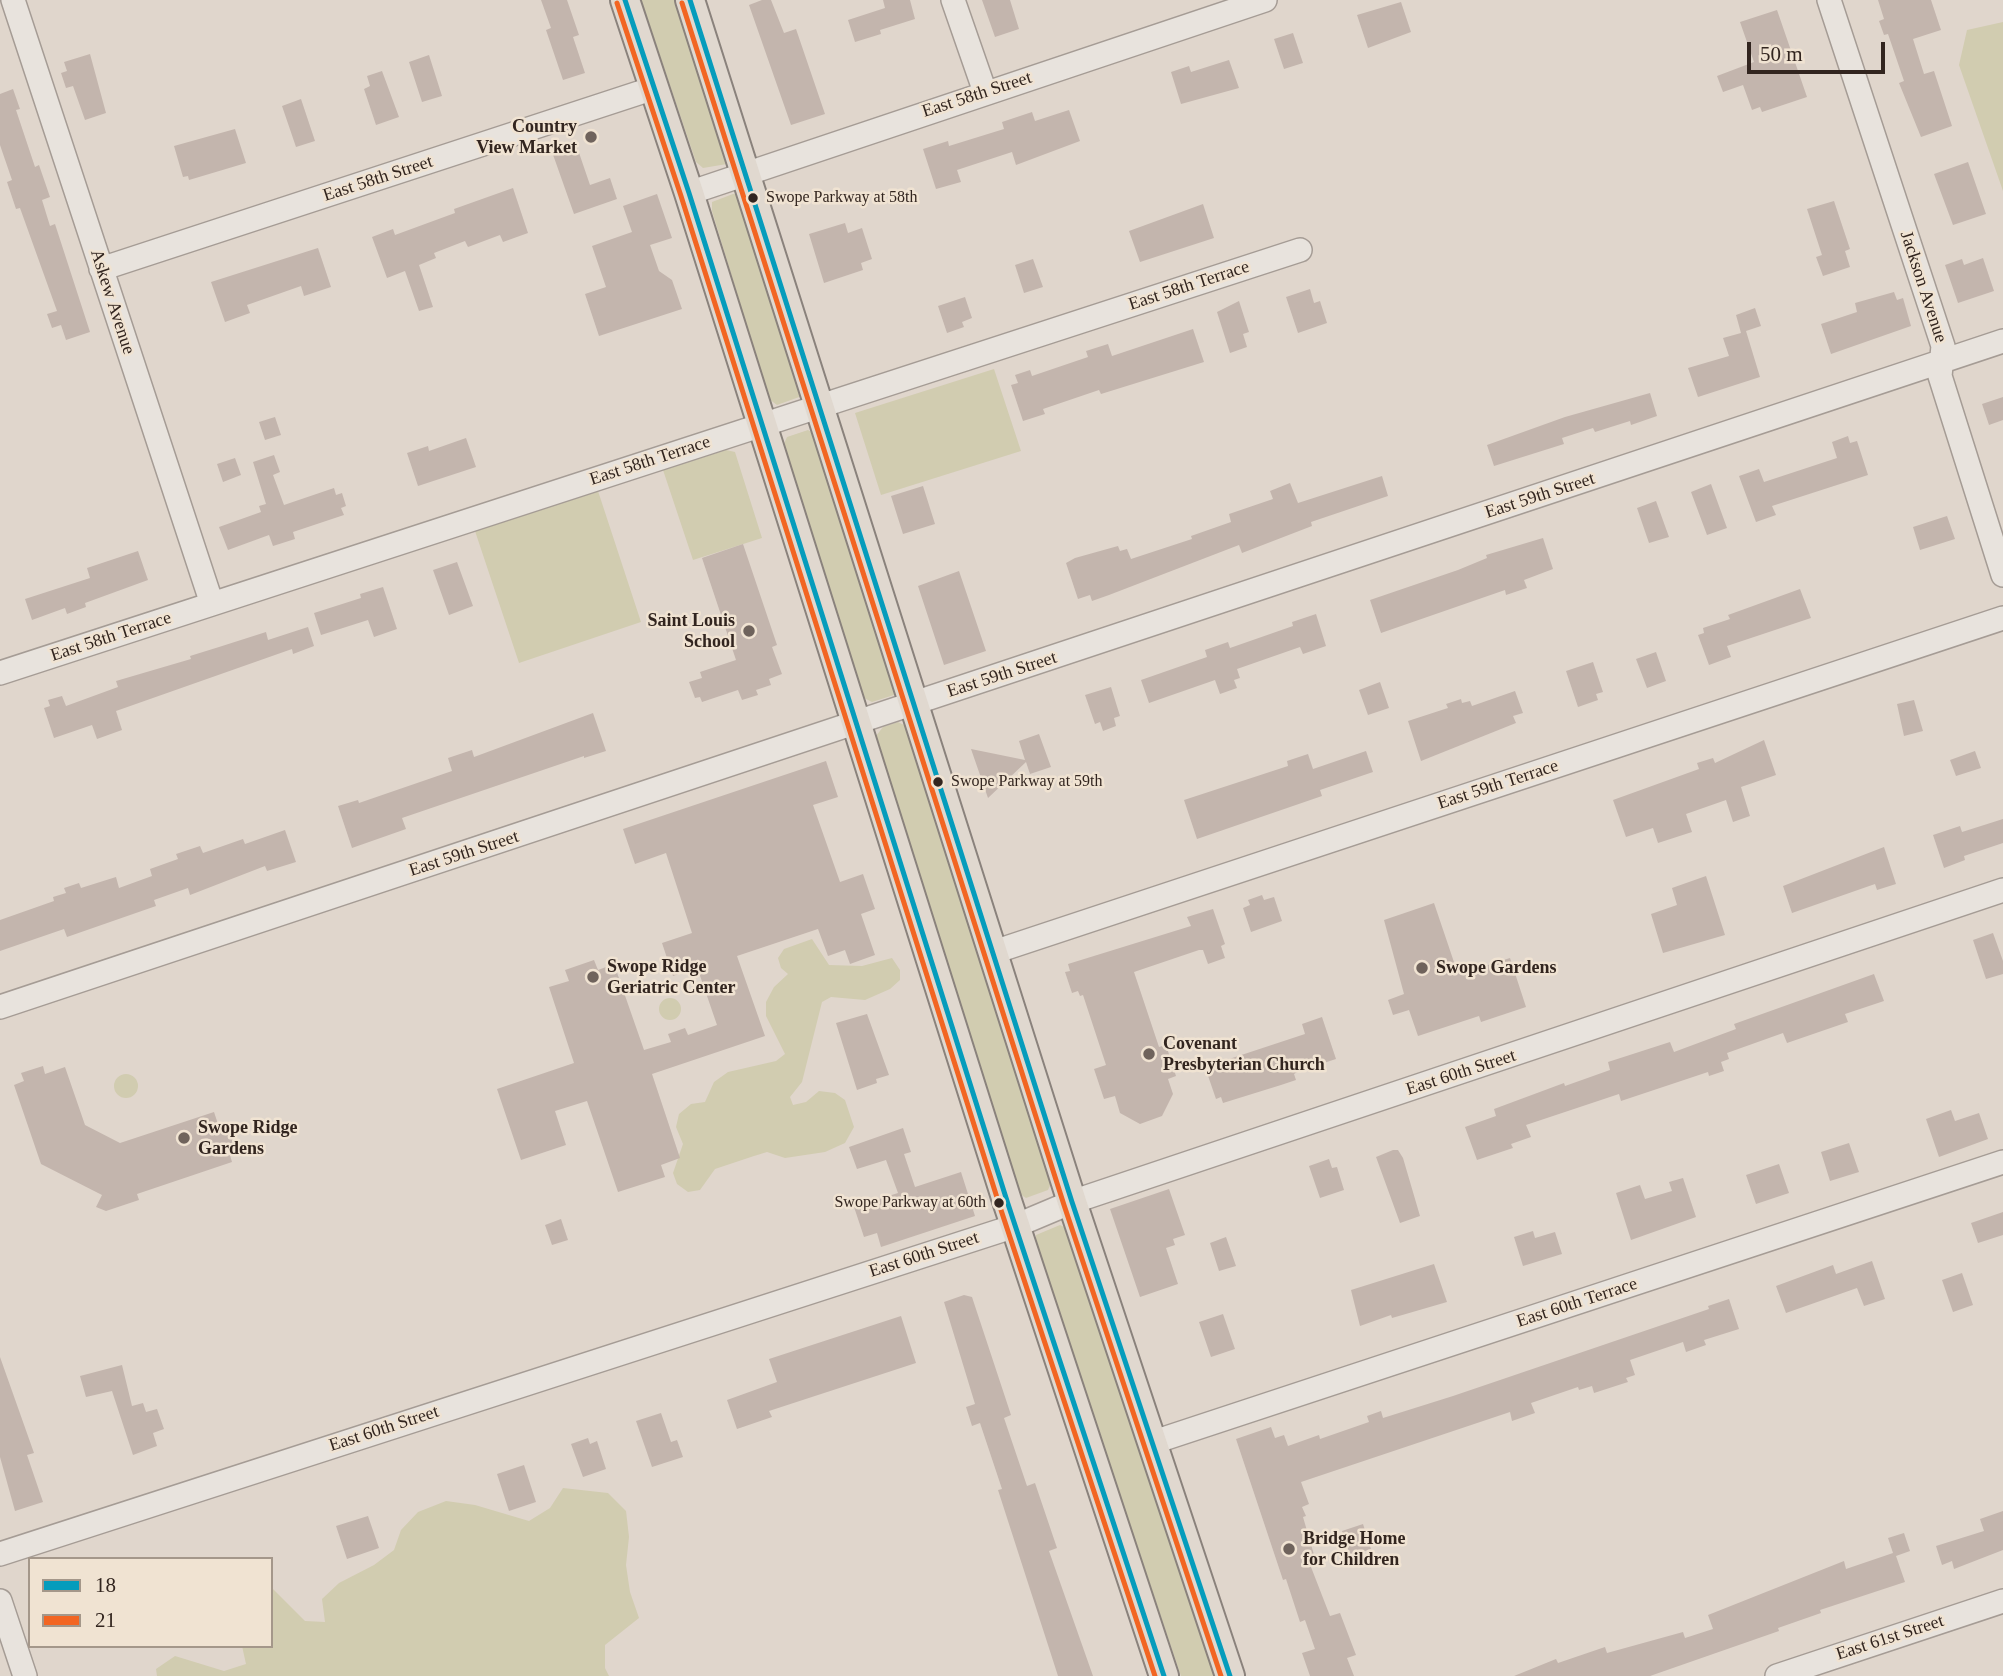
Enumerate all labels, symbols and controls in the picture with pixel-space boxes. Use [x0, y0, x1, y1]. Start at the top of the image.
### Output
scale bar [1751, 28, 1889, 72]
text: 50 m [1760, 42, 1803, 66]
street label: East 58th Street [919, 67, 1035, 123]
place label: Country View Market [476, 116, 577, 158]
marker: Country View Market [583, 129, 599, 145]
street label: East 58th Street [320, 151, 436, 207]
place label: Swope Parkway at 58th [766, 188, 918, 208]
marker: Swope Parkway at 58th [746, 191, 760, 205]
street label: Jackson Avenue [1895, 228, 1951, 346]
street label: Askew Avenue [85, 247, 139, 357]
street label: East 58th Terrace [1126, 256, 1252, 316]
street label: East 58th Terrace [587, 431, 713, 491]
street label: East 59th Street [1482, 468, 1598, 524]
street label: East 58th Terrace [48, 607, 174, 667]
place label: Saint Louis School [647, 610, 735, 652]
marker: Saint Louis School [741, 623, 757, 639]
street label: East 59th Street [944, 647, 1060, 703]
street label: East 59th Terrace [1435, 755, 1561, 815]
place label: Swope Parkway at 59th [951, 772, 1103, 792]
marker: Swope Parkway at 59th [931, 775, 945, 789]
street label: East 59th Street [406, 826, 522, 882]
place label: Swope Ridge Geriatric Center [607, 956, 735, 998]
place label: Swope Gardens [1436, 957, 1557, 979]
marker: Swope Gardens [1414, 960, 1430, 976]
marker: Swope Ridge Geriatric Center [585, 969, 601, 985]
place label: Covenant Presbyterian Church [1163, 1033, 1325, 1076]
street label: East 60th Street [1403, 1045, 1519, 1101]
marker: Covenant Presbyterian Church [1141, 1046, 1157, 1062]
place label: Swope Ridge Gardens [198, 1117, 298, 1160]
marker: Swope Ridge Gardens [176, 1130, 192, 1146]
place label: Swope Parkway at 60th [834, 1193, 986, 1213]
marker: Swope Parkway at 60th [992, 1196, 1006, 1210]
street label: East 60th Street [866, 1227, 982, 1283]
street label: East 60th Terrace [1514, 1273, 1640, 1333]
street label: East 60th Street [326, 1401, 442, 1457]
place label: Bridge Home for Children [1303, 1528, 1405, 1570]
marker: Bridge Home for Children [1281, 1541, 1297, 1557]
legend [28, 1557, 273, 1648]
text: 18 [95, 1573, 116, 1597]
text: 21 [95, 1608, 116, 1632]
street label: East 61st Street [1833, 1610, 1947, 1666]

